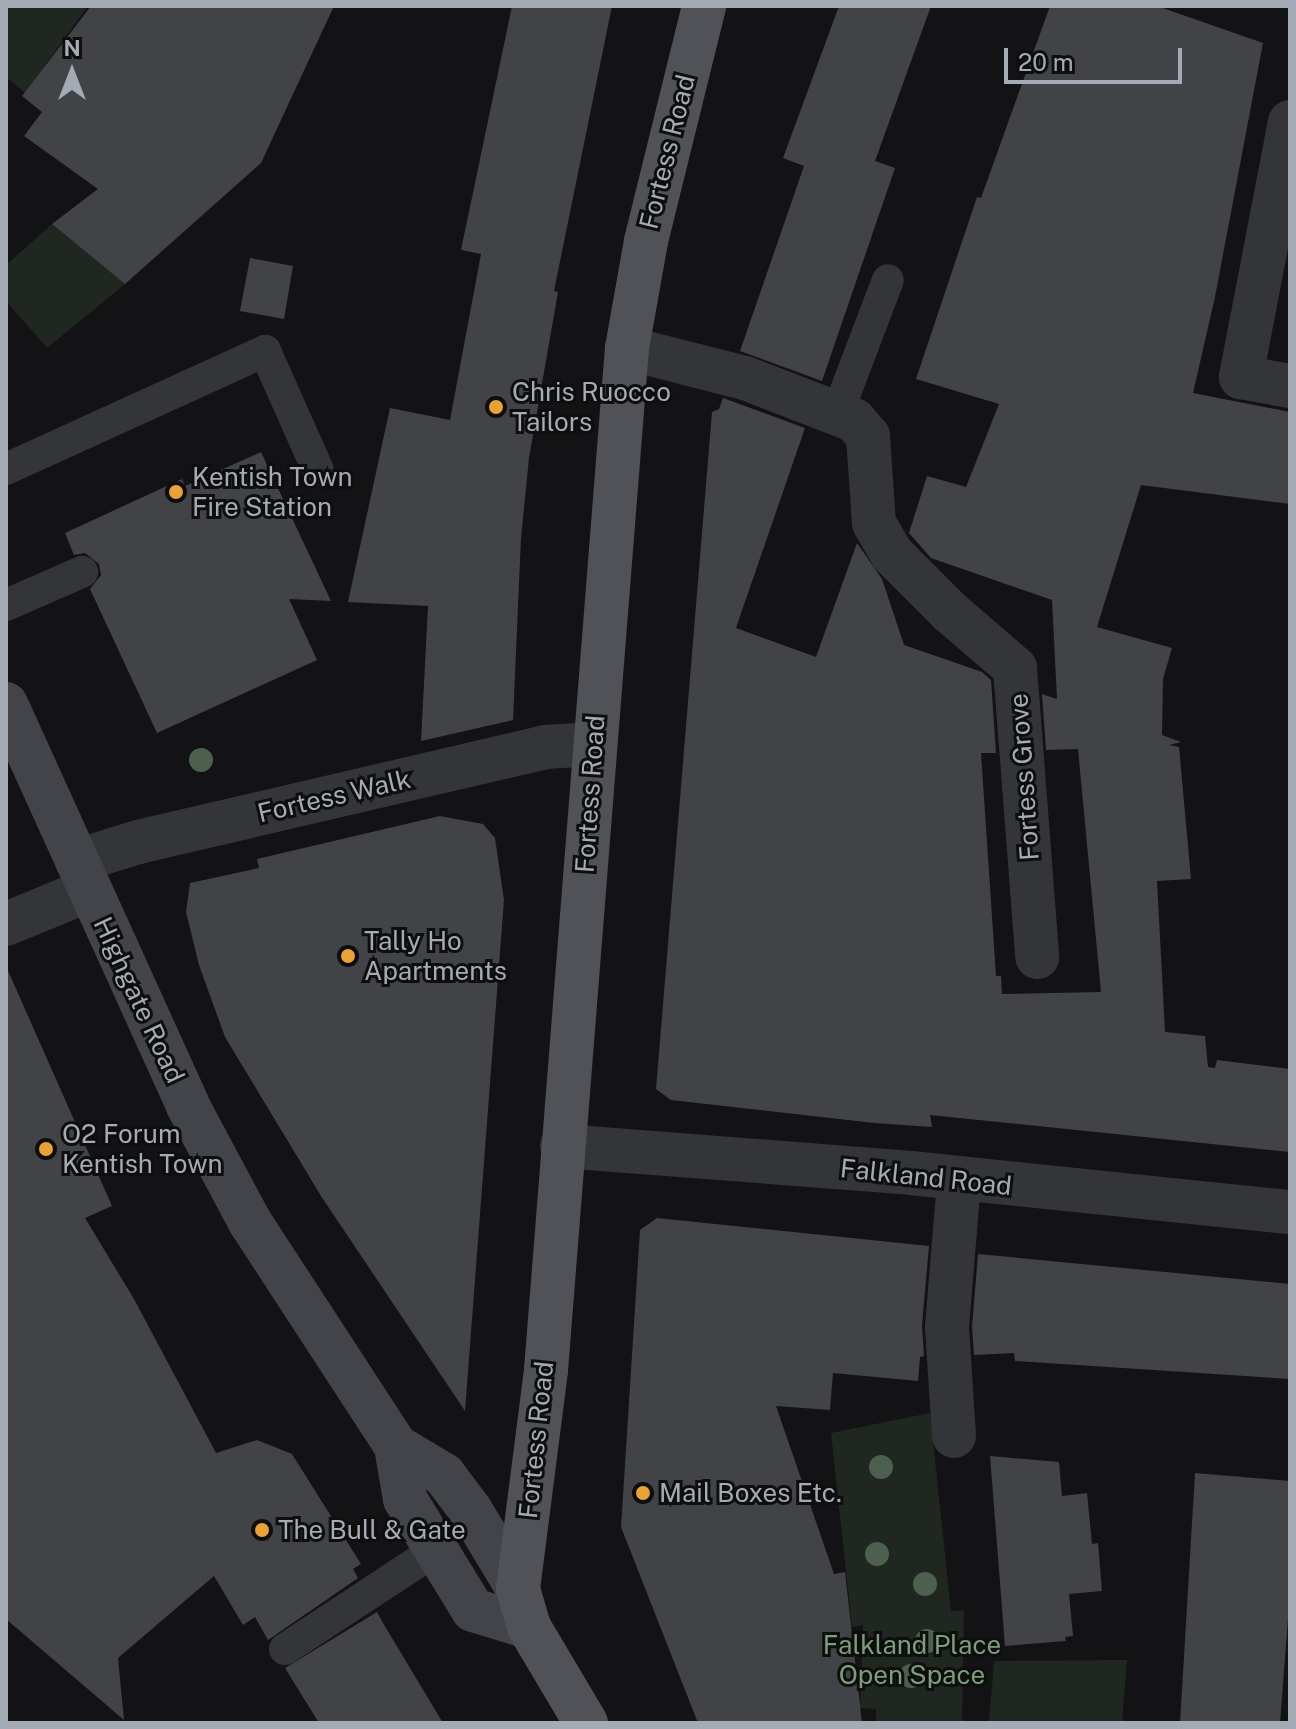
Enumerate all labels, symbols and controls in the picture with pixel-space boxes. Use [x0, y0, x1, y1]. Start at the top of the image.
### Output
north arrow [32, 32, 112, 112]
scale bar [1008, 32, 1186, 82]
text: N [63, 35, 81, 61]
text: 20 m [1018, 48, 1074, 76]
street label: Fortess Road [633, 72, 701, 232]
place label: Chris Ruocco Tailors [512, 376, 671, 438]
marker: Chris Ruocco Tailors [487, 398, 505, 416]
place label: Kentish Town Fire Station [192, 461, 353, 522]
marker: Kentish Town Fire Station [167, 483, 185, 501]
street label: Fortess Grove [1003, 692, 1045, 862]
street label: Fortess Road [569, 714, 611, 874]
street label: Fortess Walk [254, 763, 414, 829]
street label: Highgate Road [87, 912, 191, 1088]
place label: Tally Ho Apartments [364, 925, 507, 986]
marker: Tally Ho Apartments [339, 947, 357, 965]
place label: O2 Forum Kentish Town [62, 1118, 223, 1180]
marker: O2 Forum Kentish Town [37, 1140, 55, 1158]
street label: Falkland Road [839, 1152, 1013, 1202]
street label: Fortess Road [512, 1360, 560, 1520]
place label: Mail Boxes Etc. [659, 1477, 842, 1509]
marker: Mail Boxes Etc. [634, 1484, 652, 1502]
place label: The Bull & Gate [278, 1514, 466, 1546]
marker: The Bull & Gate [253, 1521, 271, 1539]
park label: Falkland Place Open Space [823, 1629, 1001, 1690]

